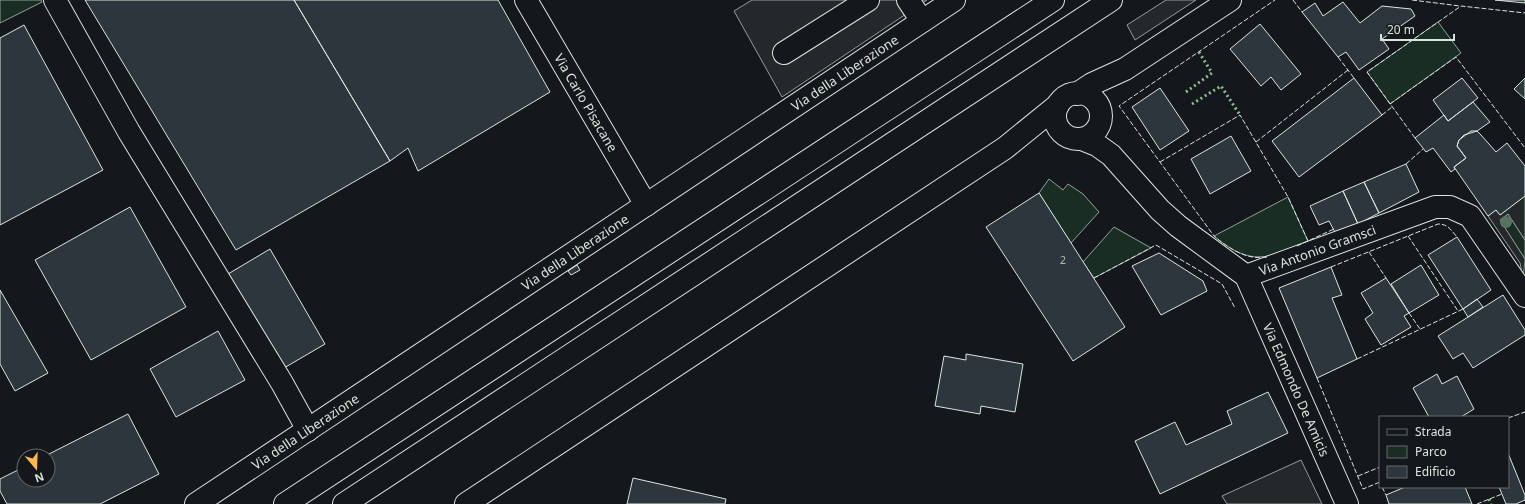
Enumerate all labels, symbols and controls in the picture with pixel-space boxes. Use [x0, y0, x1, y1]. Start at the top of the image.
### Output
scale bar [1381, 16, 1454, 42]
text: 20 m [1387, 21, 1415, 38]
street label: Via della Liberazione [788, 31, 902, 115]
street label: Via Carlo Pisacane [550, 50, 622, 155]
street label: Via della Liberazione [518, 210, 632, 294]
street label: Via Antonio Gramsci [1256, 220, 1378, 280]
house number: 2 [1060, 252, 1066, 267]
street label: Via Edmondo De Amicis [1259, 320, 1334, 459]
street label: Via della Liberazione [248, 389, 362, 474]
legend [1379, 416, 1509, 488]
text: Strada [1415, 423, 1451, 440]
text: Parco [1415, 443, 1447, 460]
north arrow [16, 448, 56, 488]
text: Edificio [1415, 463, 1456, 480]
text: N [33, 469, 46, 486]

